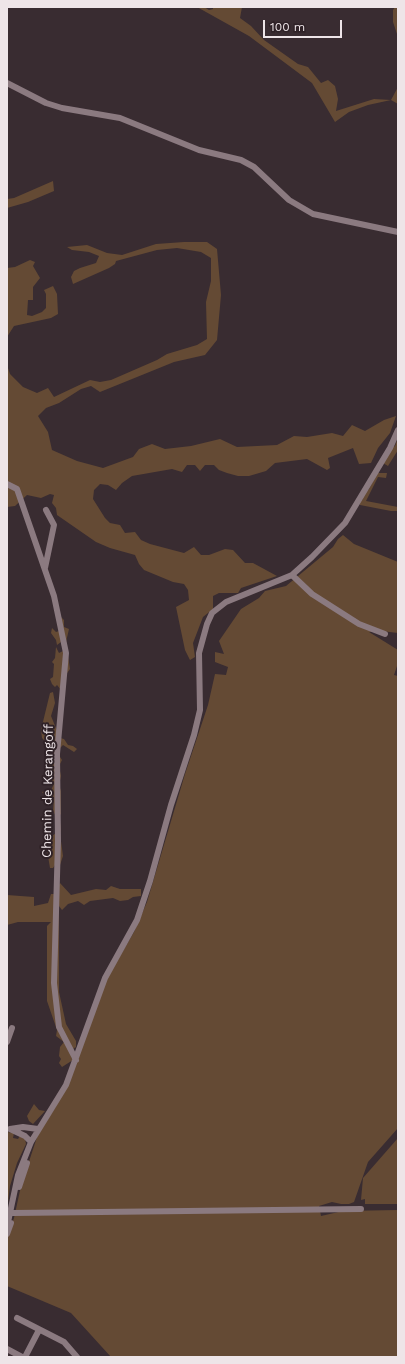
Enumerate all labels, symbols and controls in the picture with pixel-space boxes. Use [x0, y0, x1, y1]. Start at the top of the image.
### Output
scale bar [265, 12, 344, 38]
text: 100 m [270, 20, 305, 34]
street label: Chemin de Kerangoff [39, 724, 57, 858]

